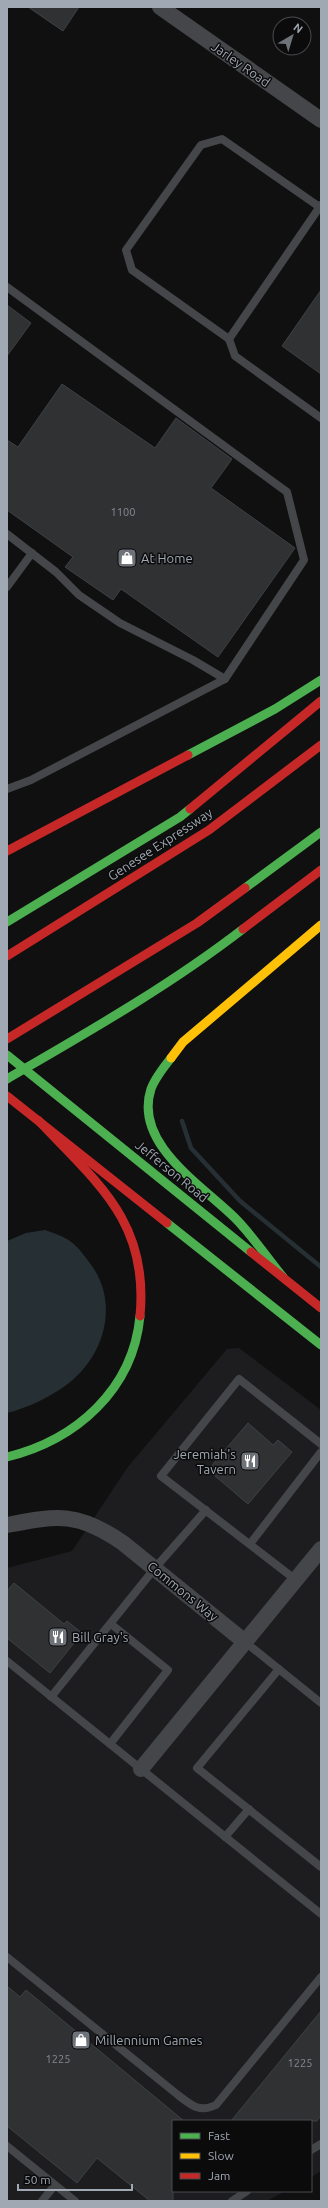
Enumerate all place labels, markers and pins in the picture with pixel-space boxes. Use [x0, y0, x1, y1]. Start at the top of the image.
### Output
shop icon: At Home [116, 547, 138, 569]
place label: At Home [141, 551, 193, 565]
place label: Jeremiah's Tavern [173, 1447, 236, 1476]
restaurant icon: Jeremiah's Tavern [239, 1450, 261, 1472]
restaurant icon: Bill Gray's [47, 1626, 69, 1648]
place label: Bill Gray's [72, 1630, 129, 1644]
shop icon: Millennium Games [70, 2029, 92, 2051]
place label: Millennium Games [95, 2033, 203, 2047]

